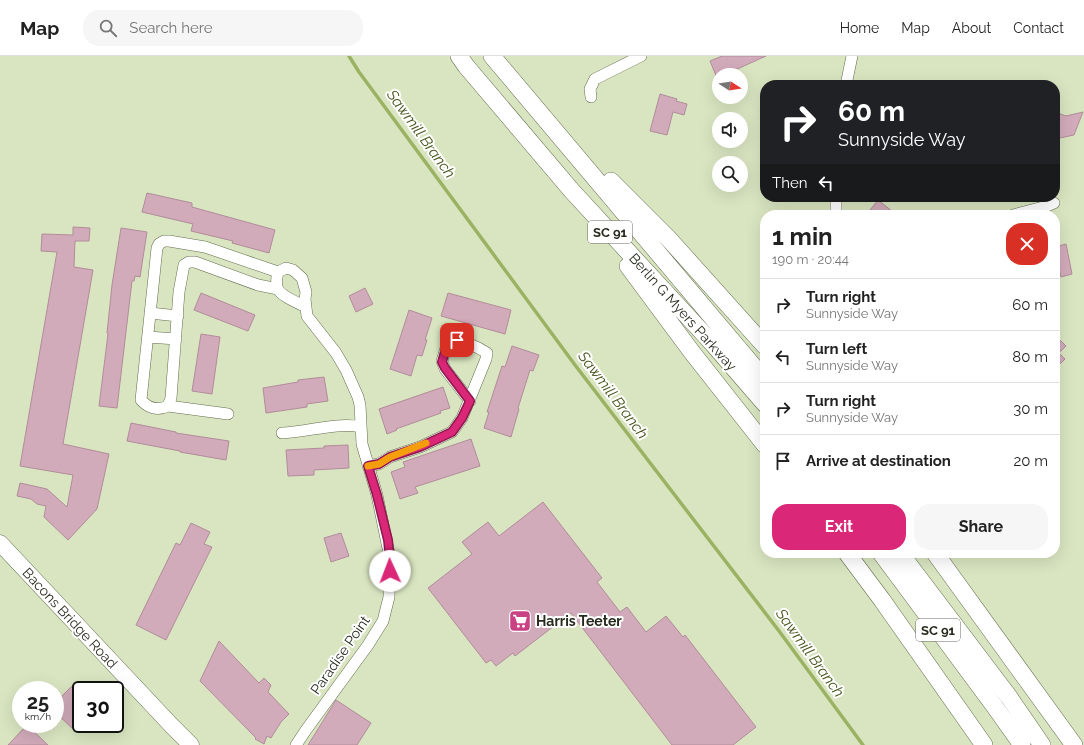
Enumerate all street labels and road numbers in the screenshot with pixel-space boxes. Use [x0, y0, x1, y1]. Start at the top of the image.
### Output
road number: SC 91 [588, 221, 632, 243]
street label: Berlin G Myers Parkway [626, 250, 740, 374]
street label: Bacons Bridge Road [19, 564, 121, 672]
street label: Paradise Point [307, 613, 373, 697]
road number: SC 91 [916, 619, 960, 641]

